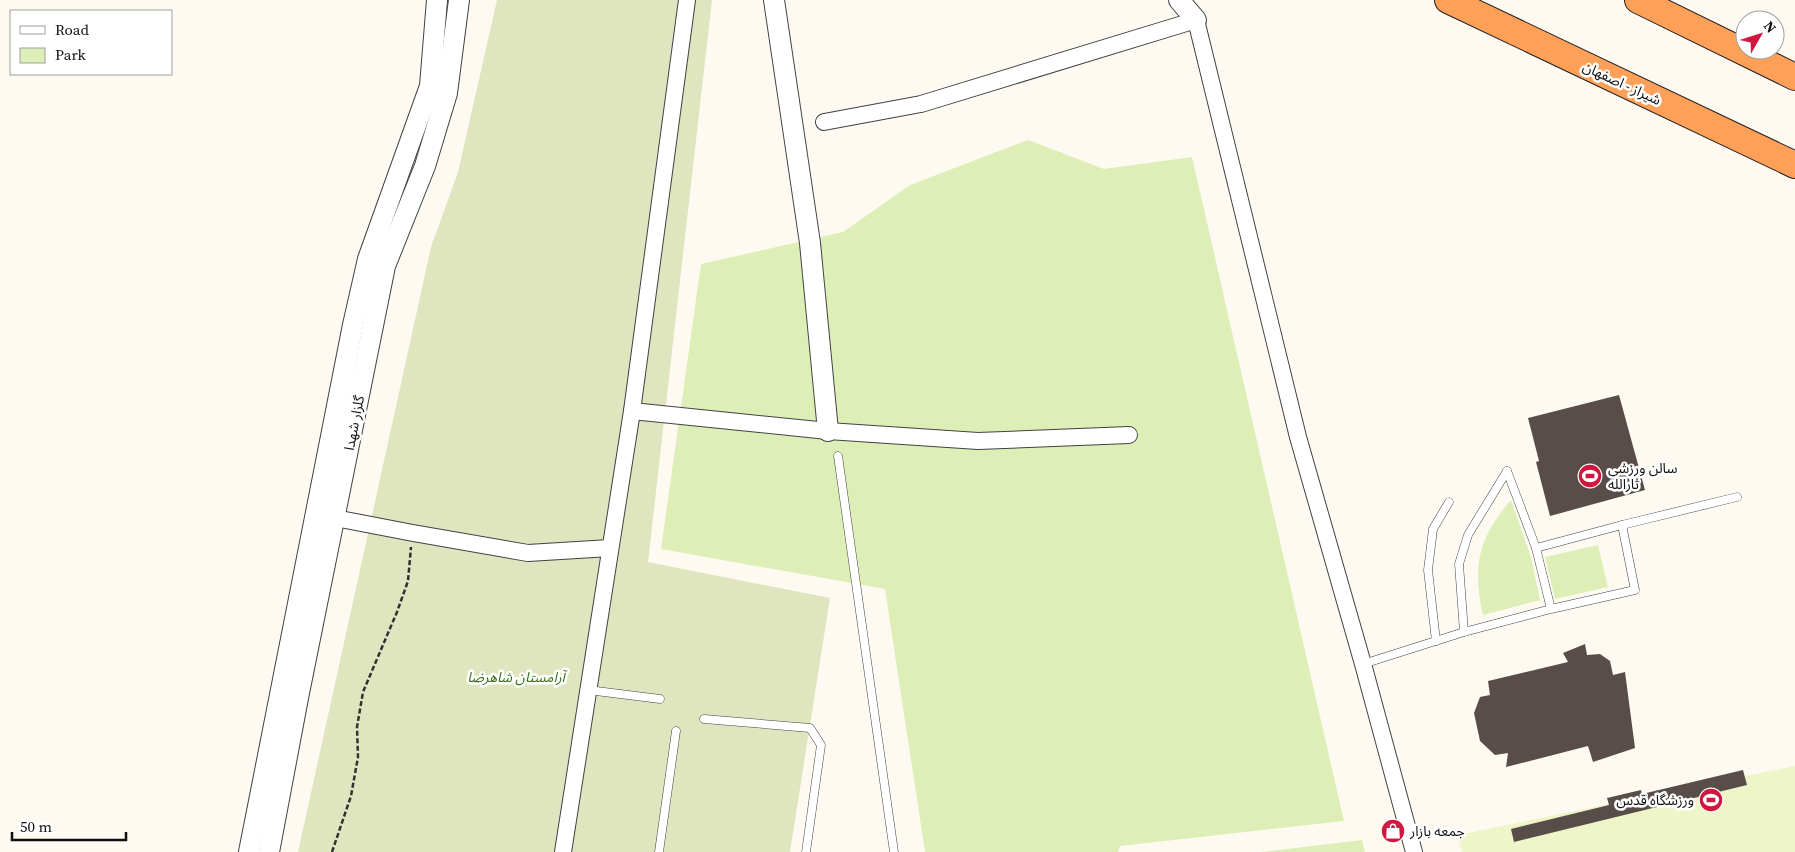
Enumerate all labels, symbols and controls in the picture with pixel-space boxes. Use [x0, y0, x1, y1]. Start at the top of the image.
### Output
legend [10, 10, 172, 75]
north arrow [1735, 10, 1785, 60]
text: N [1759, 17, 1781, 37]
text: Road [55, 19, 89, 40]
text: Park [55, 44, 87, 65]
street label: شیراز - اصفهان [1580, 56, 1665, 110]
street label: گلزار شهدا [339, 393, 369, 452]
place label: سالن ورزشی ثارالله [1608, 458, 1678, 494]
sports icon: سالن ورزشی ثارالله [1577, 463, 1603, 489]
park label: آرامستان شاهرضا [467, 667, 568, 687]
sports icon: ورزشگاه قدس [1698, 787, 1724, 813]
place label: ورزشگاه قدس [1616, 790, 1694, 810]
scale bar [12, 810, 126, 842]
text: 50 m [20, 816, 52, 837]
shop icon: جمعه بازار [1380, 818, 1406, 844]
place label: جمعه بازار [1409, 821, 1465, 841]

